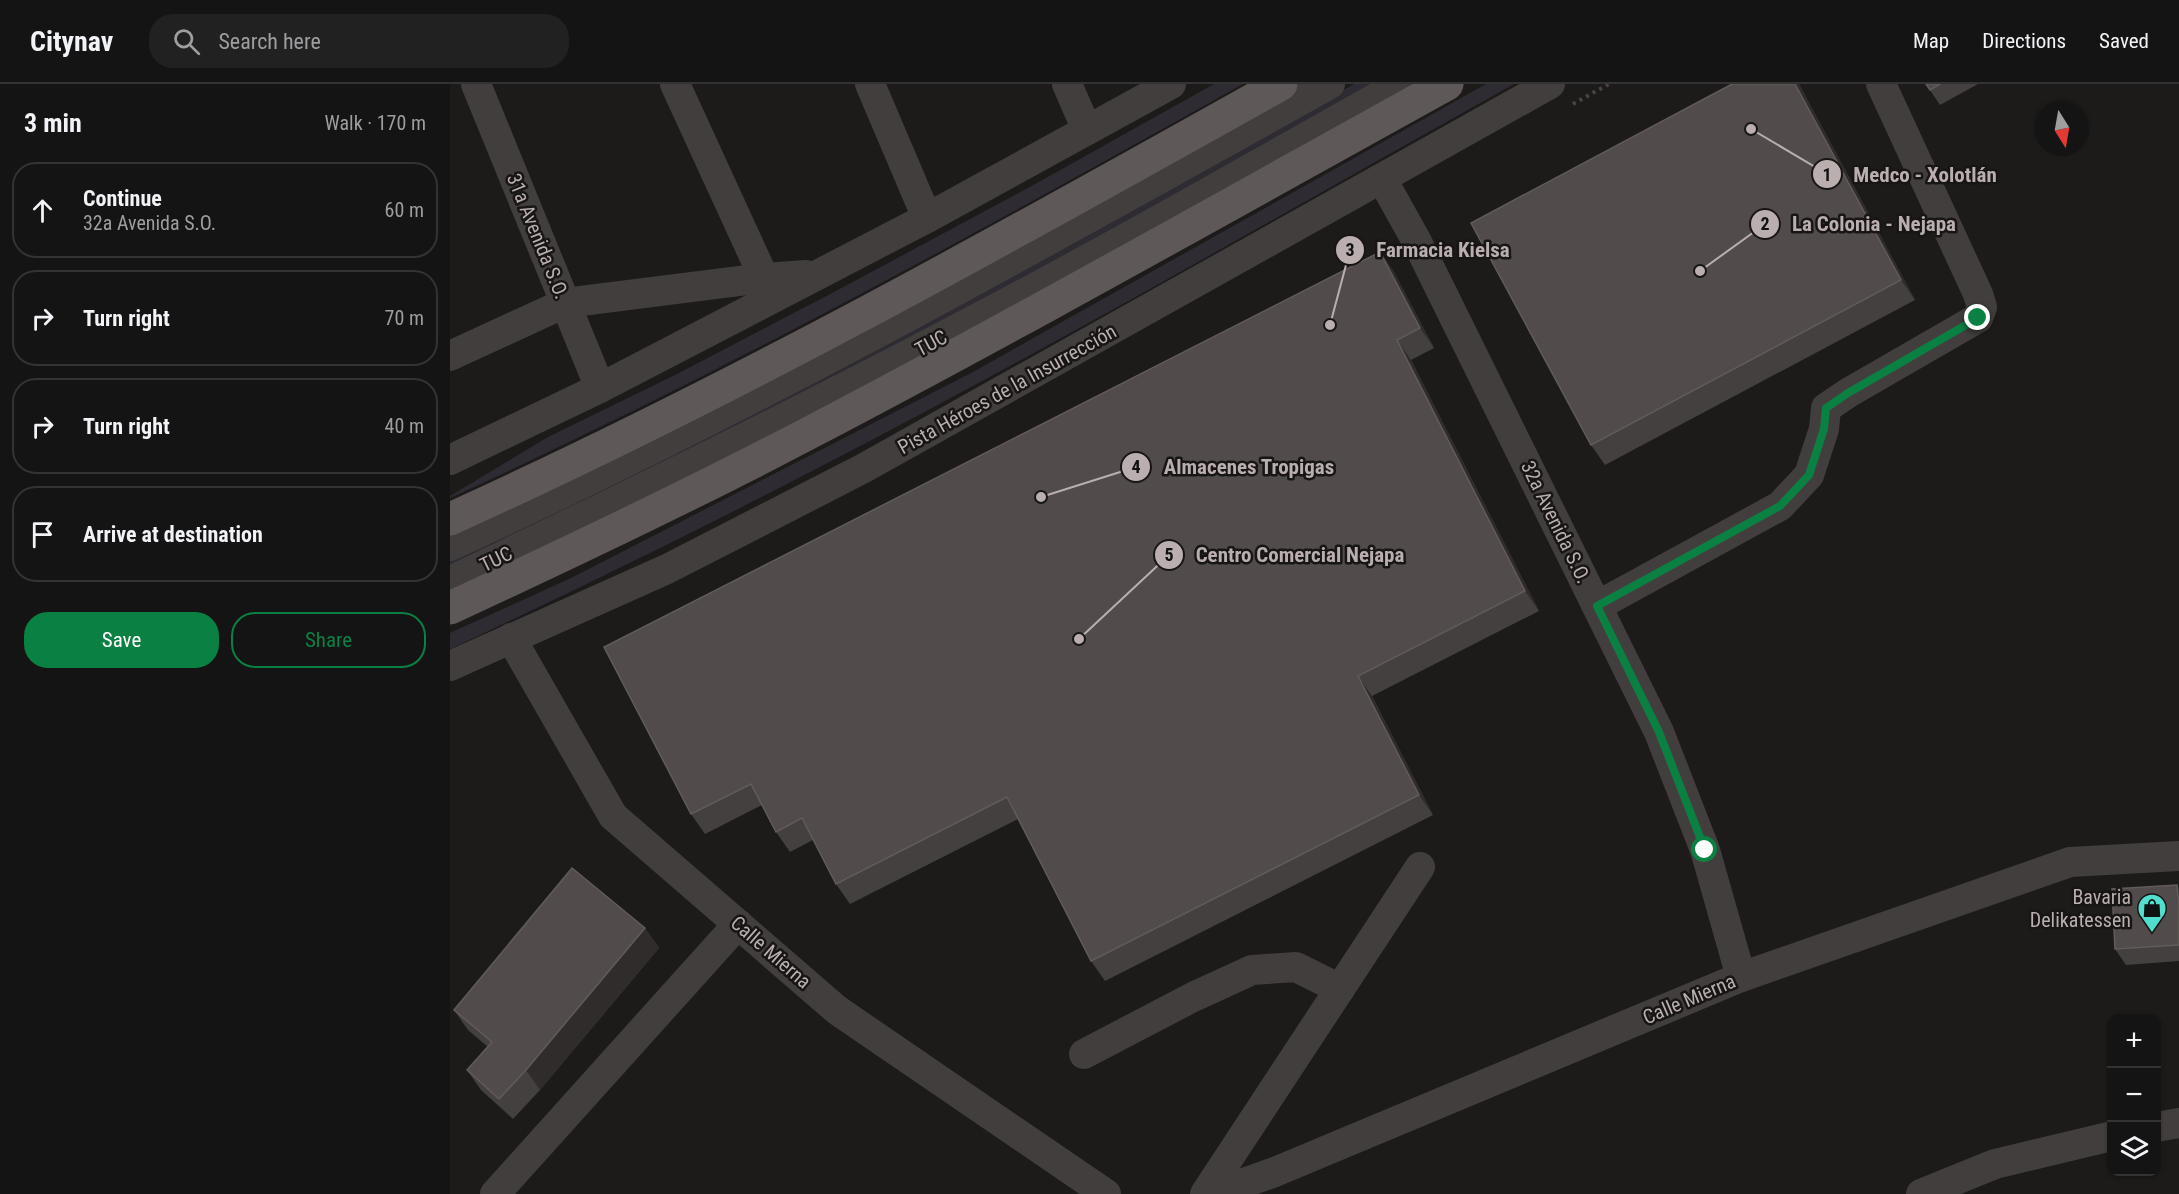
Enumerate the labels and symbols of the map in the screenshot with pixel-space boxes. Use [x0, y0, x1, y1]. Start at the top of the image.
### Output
north arrow [2035, 102, 2089, 156]
callout: Medco - Xolotlán [1812, 155, 2009, 194]
text: Medco - Xolotlán [1853, 163, 1997, 187]
text: 1 [1822, 164, 1832, 185]
street label: 31a Avenida S.O. [502, 170, 574, 302]
callout: La Colonia - Nejapa [1750, 205, 1968, 244]
text: La Colonia - Nejapa [1792, 212, 1956, 236]
text: 2 [1760, 213, 1770, 234]
callout: Farmacia Kielsa [1335, 230, 1522, 269]
text: Farmacia Kielsa [1376, 238, 1510, 262]
text: 3 [1345, 239, 1355, 260]
route end [1964, 304, 1990, 330]
street label: Pista Héroes de la Insurrección [894, 319, 1120, 459]
street label: TUC [911, 325, 951, 361]
callout: Almacenes Tropigas [1121, 447, 1346, 486]
text: Almacenes Tropigas [1164, 455, 1334, 479]
text: 4 [1131, 456, 1141, 477]
street label: 32a Avenida S.O. [1516, 457, 1596, 587]
callout: Centro Comercial Nejapa [1154, 535, 1416, 574]
street label: TUC [476, 541, 516, 577]
text: Centro Comercial Nejapa [1196, 543, 1404, 567]
text: 5 [1164, 544, 1174, 565]
route start [1691, 836, 1717, 862]
place label: Bavaria Delikatessen [2030, 885, 2131, 932]
shop icon: Bavaria Delikatessen [2136, 892, 2168, 934]
street label: Calle Mierna [726, 911, 816, 993]
street label: Calle Mierna [1639, 969, 1739, 1029]

